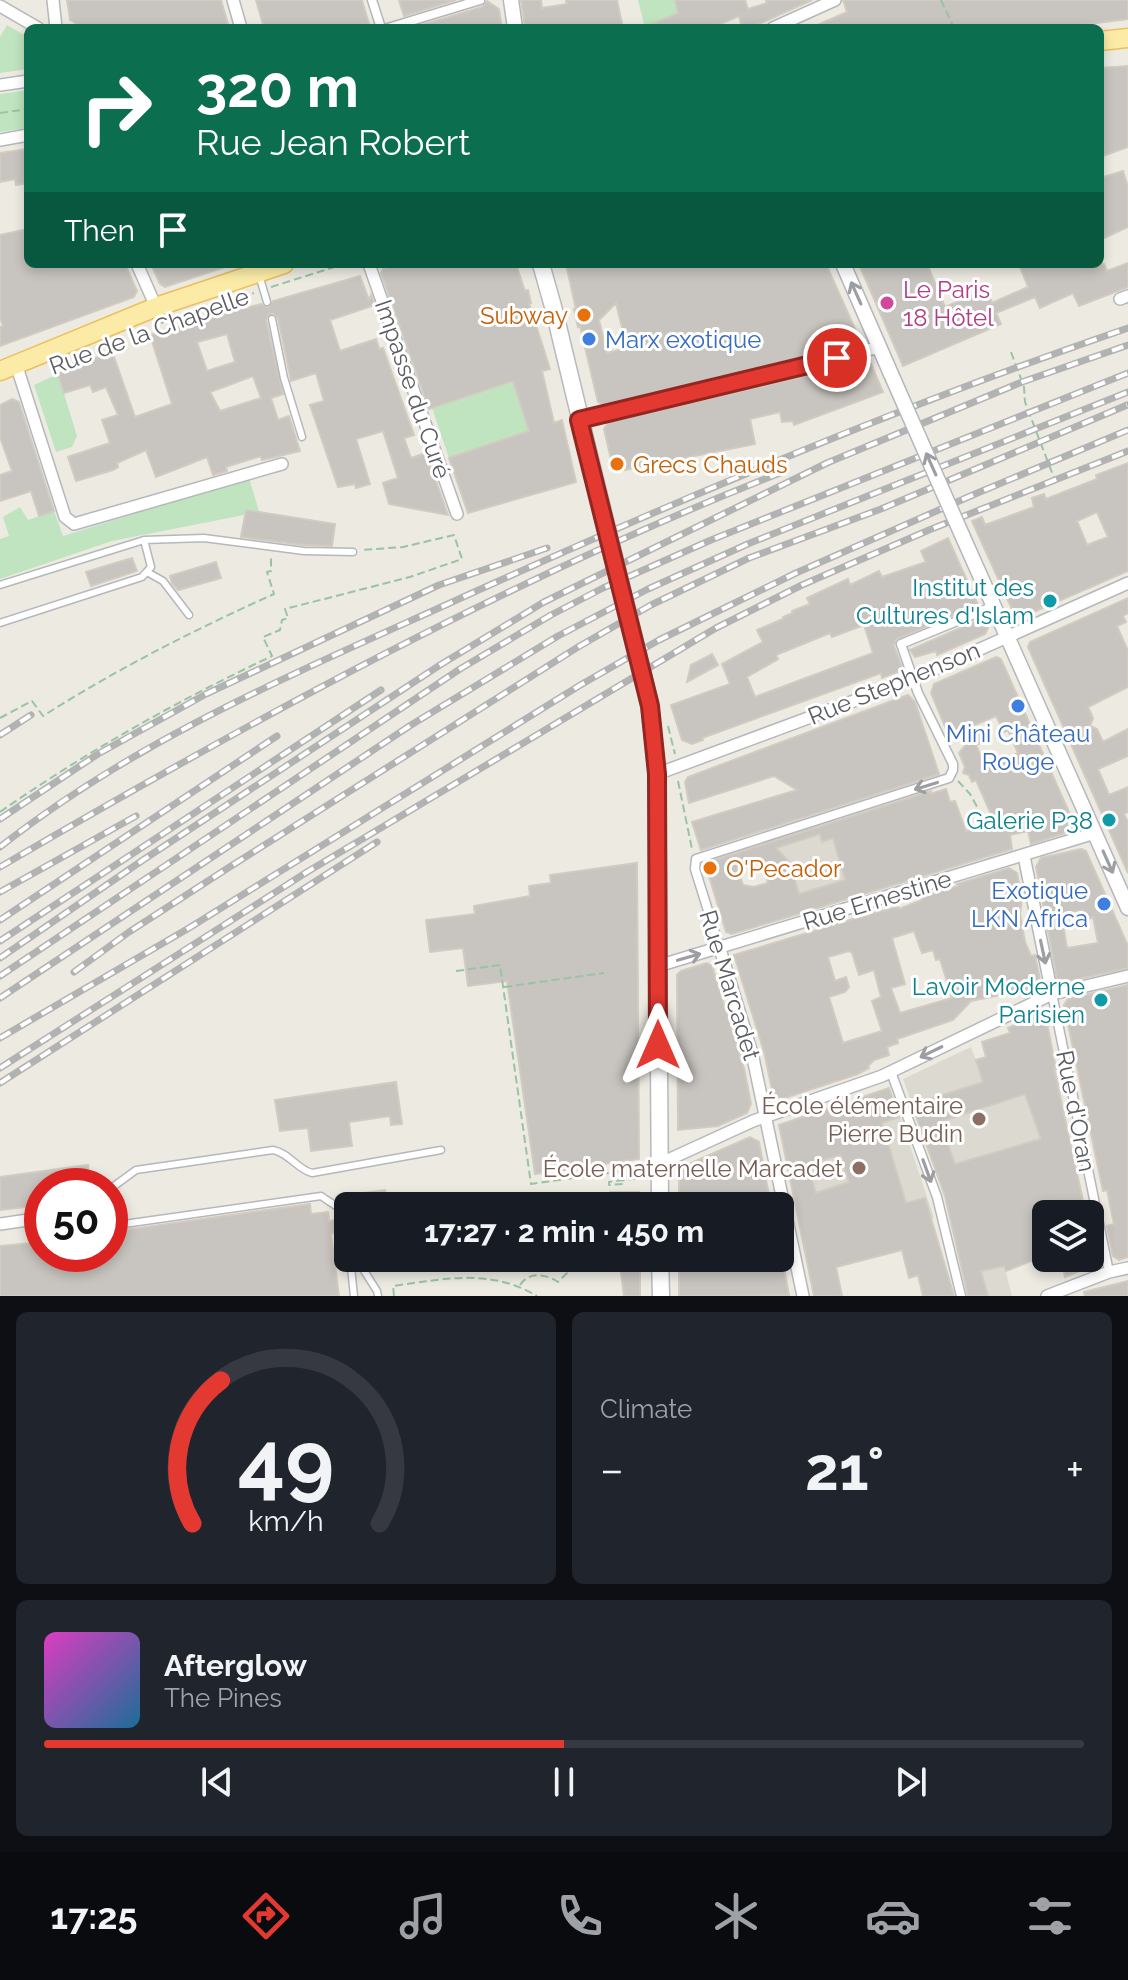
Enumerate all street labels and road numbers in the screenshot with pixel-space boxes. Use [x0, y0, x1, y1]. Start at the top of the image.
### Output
street label: Rue de la Chapelle [45, 281, 253, 381]
street label: Impasse du Curé [369, 296, 457, 482]
street label: Rue Stephenson [804, 635, 984, 731]
street label: Rue Ernestine [799, 864, 955, 936]
street label: Rue Marcadet [693, 907, 767, 1063]
street label: Rue d'Oran [1050, 1048, 1102, 1174]

